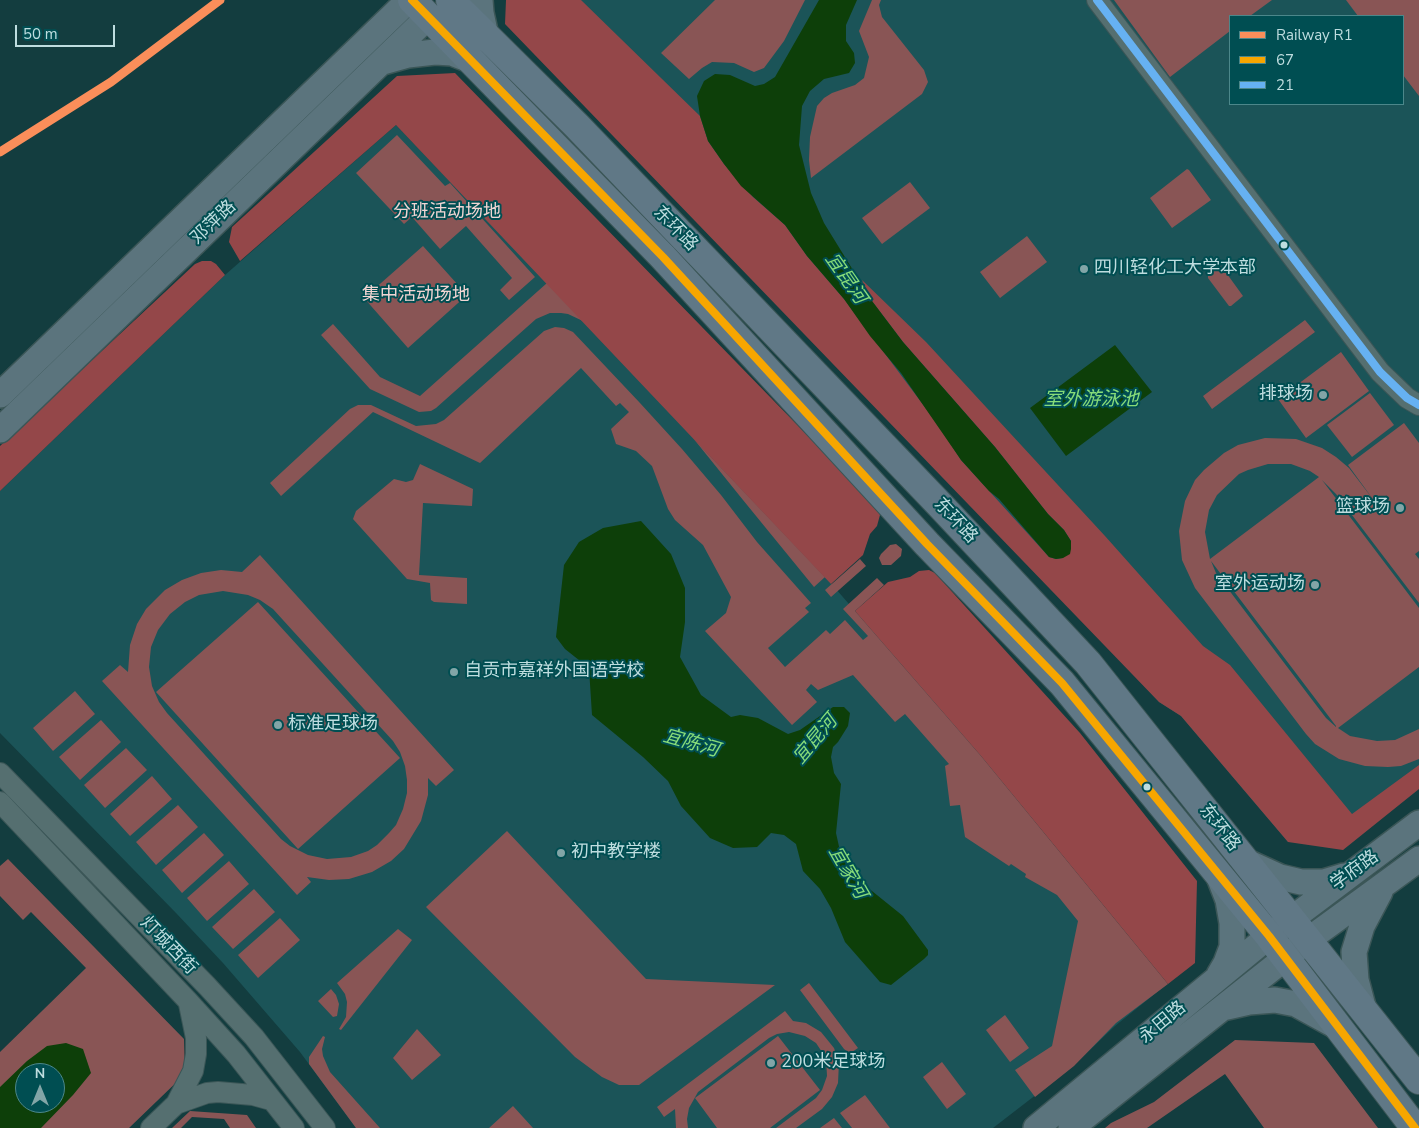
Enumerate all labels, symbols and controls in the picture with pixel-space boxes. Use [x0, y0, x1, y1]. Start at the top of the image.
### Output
scale bar [18, 15, 118, 47]
legend [1229, 15, 1404, 105]
text: 50 m [23, 24, 58, 44]
text: Railway R1 [1276, 25, 1353, 45]
text: 67 [1276, 50, 1294, 70]
text: 21 [1276, 75, 1294, 95]
street label: 邓萍路 [187, 196, 241, 250]
park label: 分班活动场地 [393, 202, 501, 224]
street label: 东环路 [648, 202, 702, 256]
unlabelled marker [1279, 240, 1289, 250]
water label: 宜昆河 [819, 249, 871, 309]
place label: 四川轻化工大学本部 [1094, 258, 1256, 280]
marker: 四川轻化工大学本部 [1078, 263, 1090, 275]
park label: 集中活动场地 [362, 285, 470, 307]
place label: 排球场 [1259, 384, 1313, 406]
water label: 室外游泳池 [1044, 389, 1138, 411]
marker: 排球场 [1317, 389, 1329, 401]
street label: 东环路 [929, 494, 981, 548]
place label: 篮球场 [1336, 497, 1390, 519]
marker: 篮球场 [1394, 502, 1406, 514]
place label: 室外运动场 [1215, 574, 1305, 596]
marker: 室外运动场 [1309, 579, 1321, 591]
place label: 自贡市嘉祥外国语学校 [464, 661, 644, 683]
marker: 自贡市嘉祥外国语学校 [448, 666, 460, 678]
water label: 宜昆河 [789, 711, 843, 769]
place label: 标准足球场 [288, 714, 378, 736]
marker: 标准足球场 [272, 719, 284, 731]
water label: 宜陈河 [660, 725, 722, 763]
unlabelled marker [1142, 782, 1152, 792]
street label: 东环路 [1194, 800, 1244, 856]
place label: 初中教学楼 [571, 842, 661, 864]
water label: 宜家河 [823, 843, 871, 903]
street label: 学府路 [1327, 846, 1383, 896]
marker: 初中教学楼 [555, 847, 567, 859]
street label: 灯城西街 [135, 913, 201, 979]
street label: 永田路 [1135, 997, 1191, 1049]
place label: 200米足球场 [781, 1052, 885, 1074]
marker: 200米足球场 [765, 1057, 777, 1069]
north arrow [15, 1063, 65, 1113]
text: N [35, 1064, 45, 1083]

